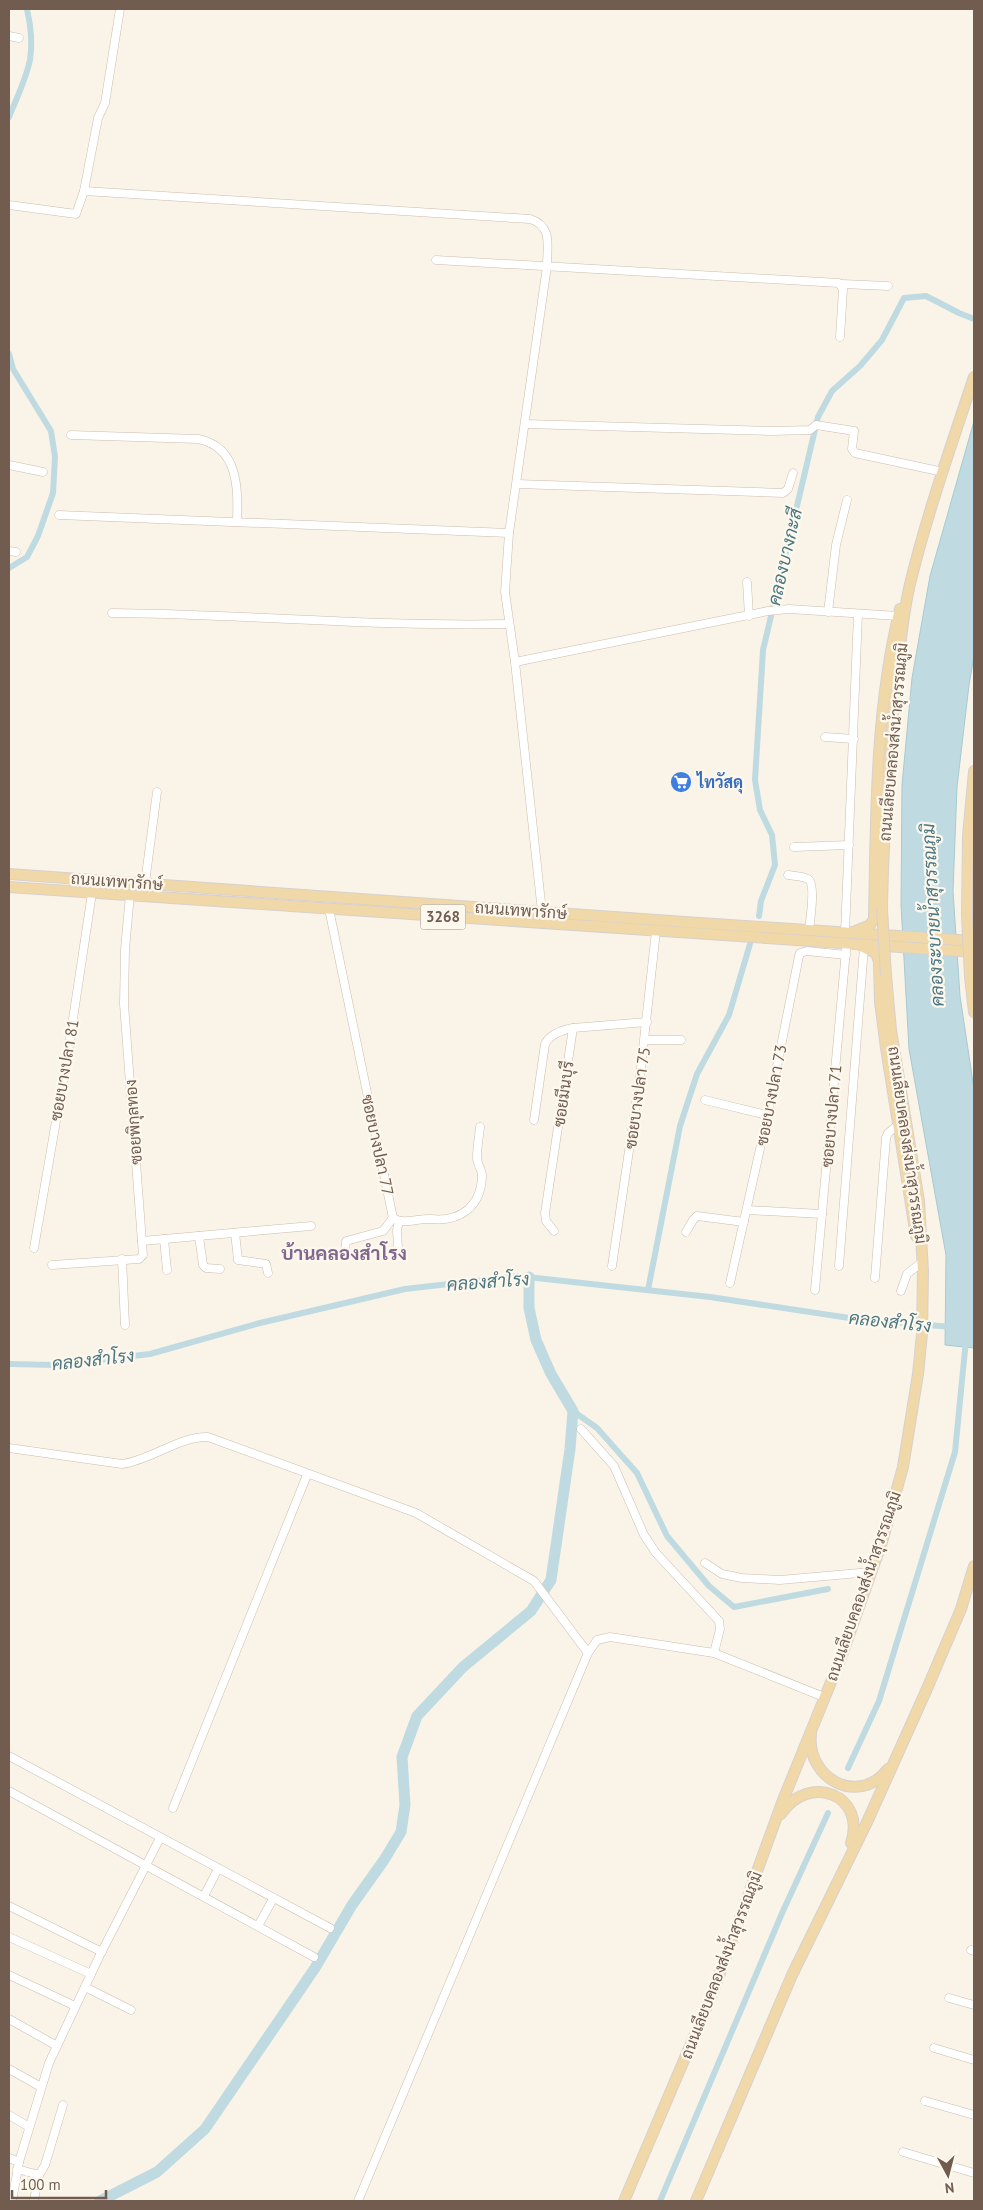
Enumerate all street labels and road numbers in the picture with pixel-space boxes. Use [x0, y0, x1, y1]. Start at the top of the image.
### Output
street label: ถนนเลียบคลองส่งน้ำสุวรรณภูมิ [870, 641, 914, 842]
street label: ถนนเทพารักษ์ [70, 866, 164, 894]
street label: ถนนเทพารักษ์ [474, 895, 568, 923]
road number: 3268 [420, 904, 466, 930]
street label: ซอยบางปลา 81 [45, 1018, 83, 1122]
street label: ซอยบางปลา 73 [751, 1043, 791, 1147]
street label: ถนนเลียบคลองส่งน้ำสุวรรณภูมิ [882, 1044, 936, 1245]
street label: ซอยบางปลา 75 [620, 1046, 654, 1150]
street label: ซอยมีนบุรี [547, 1059, 580, 1129]
street label: ซอยบางปลา 71 [817, 1064, 845, 1168]
street label: ซอยพิกุลทอง [120, 1078, 148, 1165]
street label: ซอยบางปลา 77 [358, 1093, 398, 1197]
street label: ถนนเลียบคลองส่งน้ำสุวรรณภูมิ [817, 1487, 907, 1684]
street label: ถนนเลียบคลองส่งน้ำสุวรรณภูมิ [672, 1867, 768, 2062]

